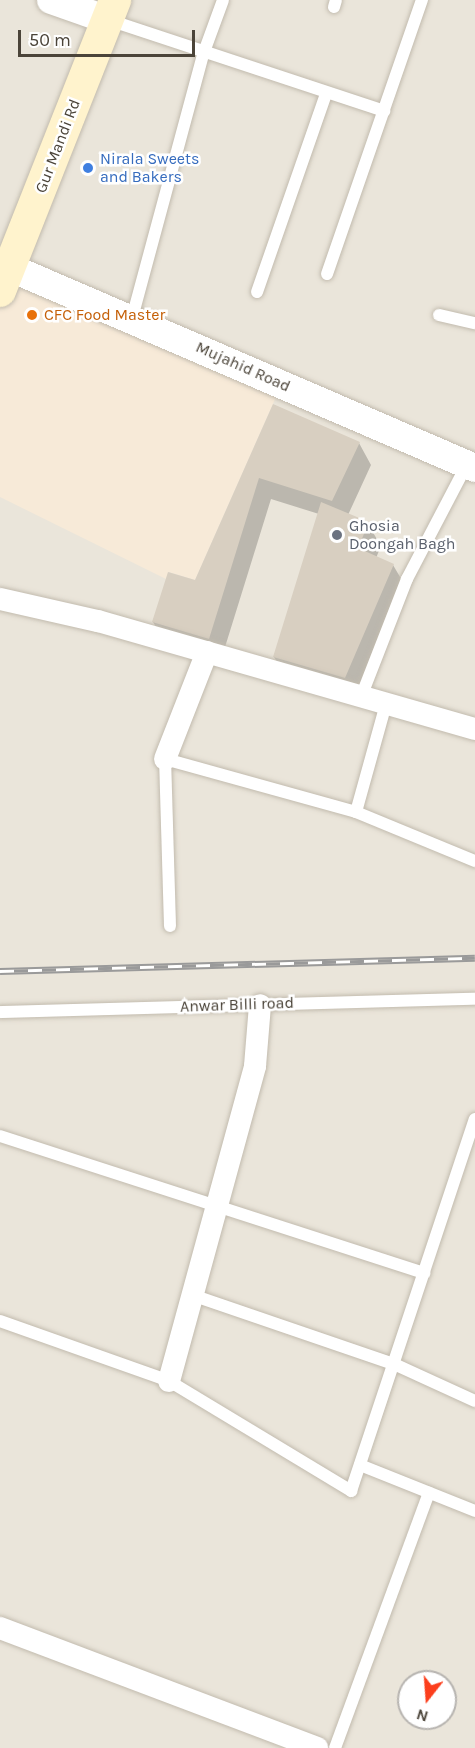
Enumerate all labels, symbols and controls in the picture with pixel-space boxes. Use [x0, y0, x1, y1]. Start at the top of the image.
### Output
scale bar [21, 18, 198, 56]
text: 50 m [29, 29, 71, 51]
street label: Gur Mandi Rd [31, 96, 85, 196]
place label: Nirala Sweets and Bakers [100, 149, 200, 187]
marker: Nirala Sweets and Bakers [81, 161, 95, 175]
place label: CFC Food Master [44, 305, 165, 325]
marker: CFC Food Master [25, 308, 39, 322]
street label: Mujahid Road [193, 338, 293, 396]
place label: Ghosia Doongah Bagh [349, 516, 455, 554]
marker: Ghosia Doongah Bagh [330, 528, 344, 542]
street label: Anwar Billi road [180, 993, 294, 1017]
north arrow [397, 1670, 457, 1730]
text: N [414, 1705, 430, 1727]

